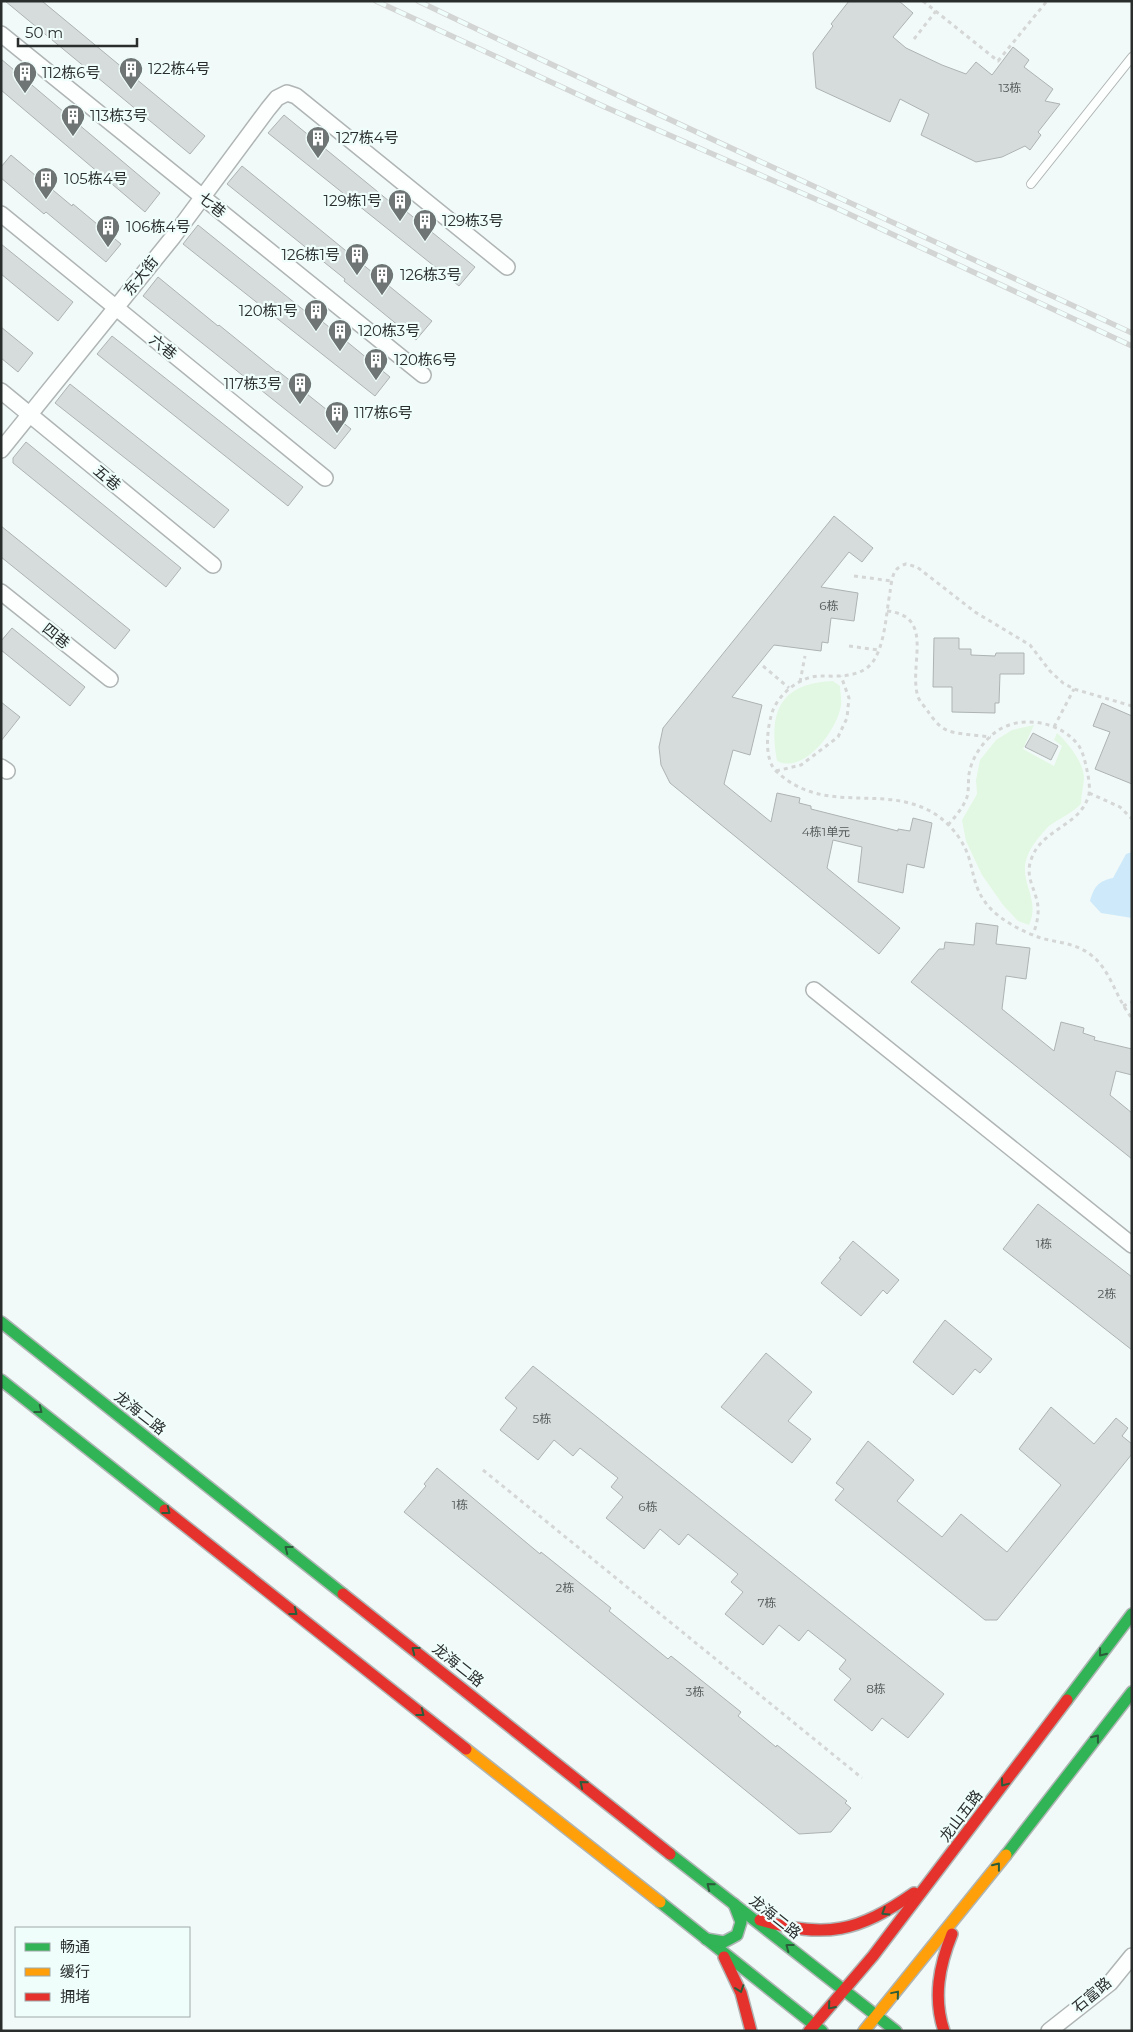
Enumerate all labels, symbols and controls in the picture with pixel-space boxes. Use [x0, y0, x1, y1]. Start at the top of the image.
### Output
scale bar [18, 15, 136, 47]
text: 50 m [25, 23, 63, 42]
building icon: 122栋4号 [118, 56, 144, 90]
place label: 122栋4号 [148, 59, 210, 78]
building icon: 112栋6号 [12, 60, 38, 94]
place label: 112栋6号 [42, 63, 101, 82]
house number: 13栋 [998, 80, 1022, 95]
building icon: 113栋3号 [60, 103, 86, 137]
place label: 113栋3号 [90, 106, 148, 125]
building icon: 127栋4号 [305, 125, 331, 159]
place label: 127栋4号 [336, 128, 399, 147]
building icon: 105栋4号 [33, 166, 59, 200]
place label: 105栋4号 [64, 169, 128, 188]
street label: 七巷 [195, 188, 230, 221]
building icon: 129栋1号 [387, 188, 413, 222]
place label: 129栋1号 [324, 191, 382, 210]
building icon: 129栋3号 [412, 208, 438, 242]
place label: 129栋3号 [442, 211, 504, 230]
building icon: 106栋4号 [95, 214, 121, 248]
place label: 106栋4号 [126, 217, 190, 236]
building icon: 126栋1号 [344, 242, 370, 276]
place label: 126栋1号 [282, 245, 340, 264]
street label: 东大街 [119, 252, 162, 299]
building icon: 126栋3号 [369, 262, 395, 296]
place label: 126栋3号 [400, 265, 462, 284]
building icon: 120栋1号 [303, 298, 329, 332]
place label: 120栋1号 [239, 301, 298, 320]
building icon: 120栋3号 [327, 318, 353, 352]
place label: 120栋3号 [358, 321, 420, 340]
street label: 六巷 [146, 330, 181, 363]
building icon: 120栋6号 [363, 347, 389, 381]
place label: 120栋6号 [394, 350, 457, 369]
building icon: 117栋3号 [287, 371, 313, 405]
place label: 117栋3号 [224, 374, 282, 393]
building icon: 117栋6号 [324, 400, 350, 434]
place label: 117栋6号 [354, 403, 413, 422]
street label: 五巷 [90, 461, 125, 495]
house number: 6栋 [819, 598, 839, 613]
street label: 四巷 [39, 619, 74, 652]
house number: 4栋1单元 [802, 824, 850, 839]
house number: 1栋 [1036, 1236, 1052, 1251]
house number: 2栋 [1098, 1286, 1116, 1301]
street label: 龙海二路 [111, 1387, 170, 1439]
one-way arrow [34, 1404, 43, 1413]
house number: 5栋 [533, 1411, 551, 1426]
house number: 1栋 [452, 1497, 468, 1512]
house number: 6栋 [638, 1499, 658, 1514]
one-way arrow [161, 1505, 171, 1514]
one-way arrow [285, 1547, 294, 1555]
house number: 2栋 [556, 1580, 574, 1595]
house number: 7栋 [757, 1595, 777, 1610]
one-way arrow [288, 1607, 297, 1615]
street label: 龙海二路 [429, 1639, 488, 1691]
one-way arrow [1099, 1647, 1108, 1657]
one-way arrow [412, 1648, 421, 1656]
house number: 8栋 [866, 1681, 886, 1696]
house number: 3栋 [686, 1684, 704, 1699]
one-way arrow [415, 1708, 424, 1716]
one-way arrow [1091, 1735, 1099, 1744]
one-way arrow [1001, 1777, 1010, 1787]
one-way arrow [580, 1781, 589, 1790]
street label: 龙山五路 [935, 1786, 986, 1845]
one-way arrow [991, 1862, 1000, 1872]
one-way arrow [707, 1883, 716, 1891]
street label: 龙海二路 [746, 1891, 805, 1943]
one-way arrow [882, 1906, 891, 1916]
legend [15, 1927, 190, 2017]
text: 畅通 [60, 1937, 90, 1956]
one-way arrow [785, 1944, 795, 1953]
text: 缓行 [60, 1962, 90, 1981]
street label: 石富路 [1068, 1973, 1115, 2016]
one-way arrow [734, 1984, 744, 1993]
text: 拥堵 [60, 1987, 90, 2006]
one-way arrow [890, 1990, 899, 1999]
one-way arrow [828, 2000, 837, 2009]

